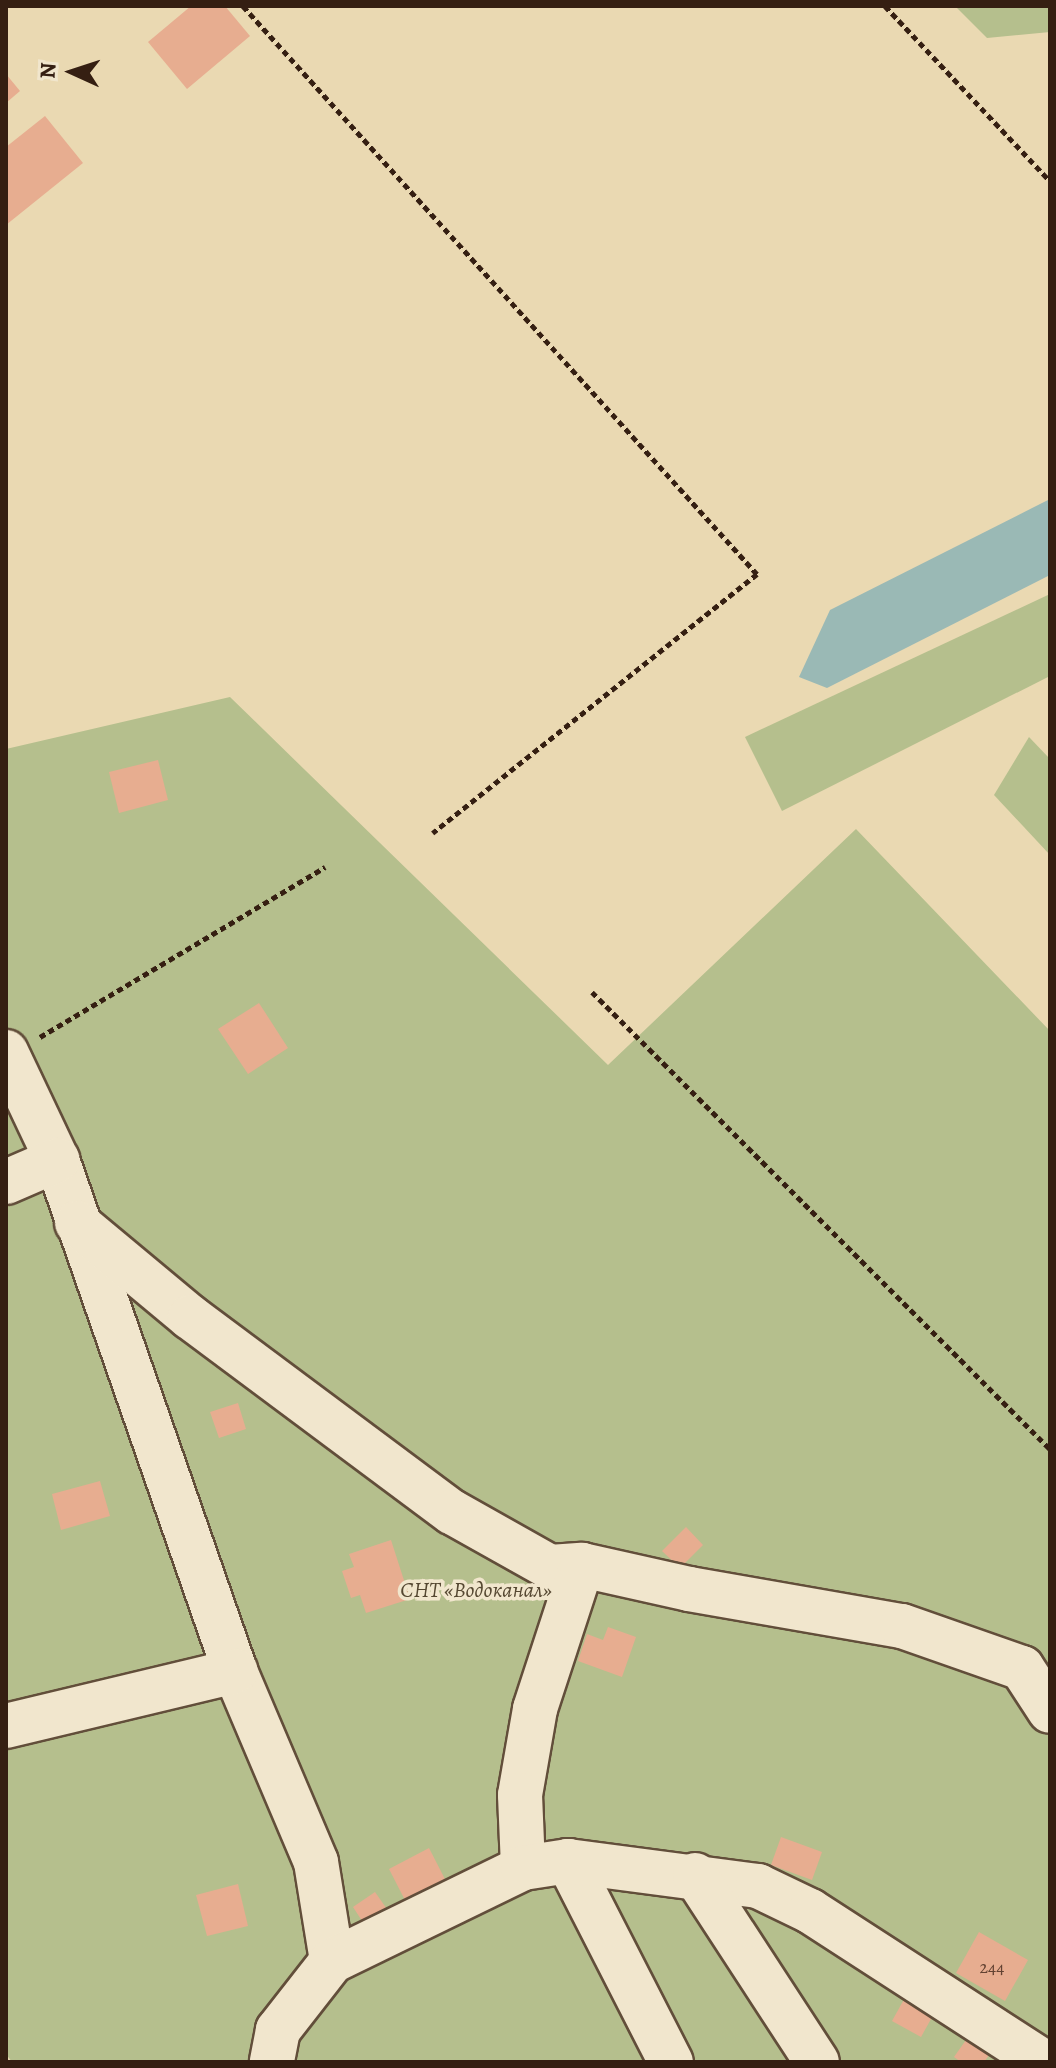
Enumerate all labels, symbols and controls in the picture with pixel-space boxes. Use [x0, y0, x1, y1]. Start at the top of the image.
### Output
north arrow [32, 32, 112, 112]
text: N [33, 62, 63, 80]
park label: СНТ «Водоканал» [400, 1578, 552, 1604]
house number: 244 [980, 1956, 1004, 1978]

